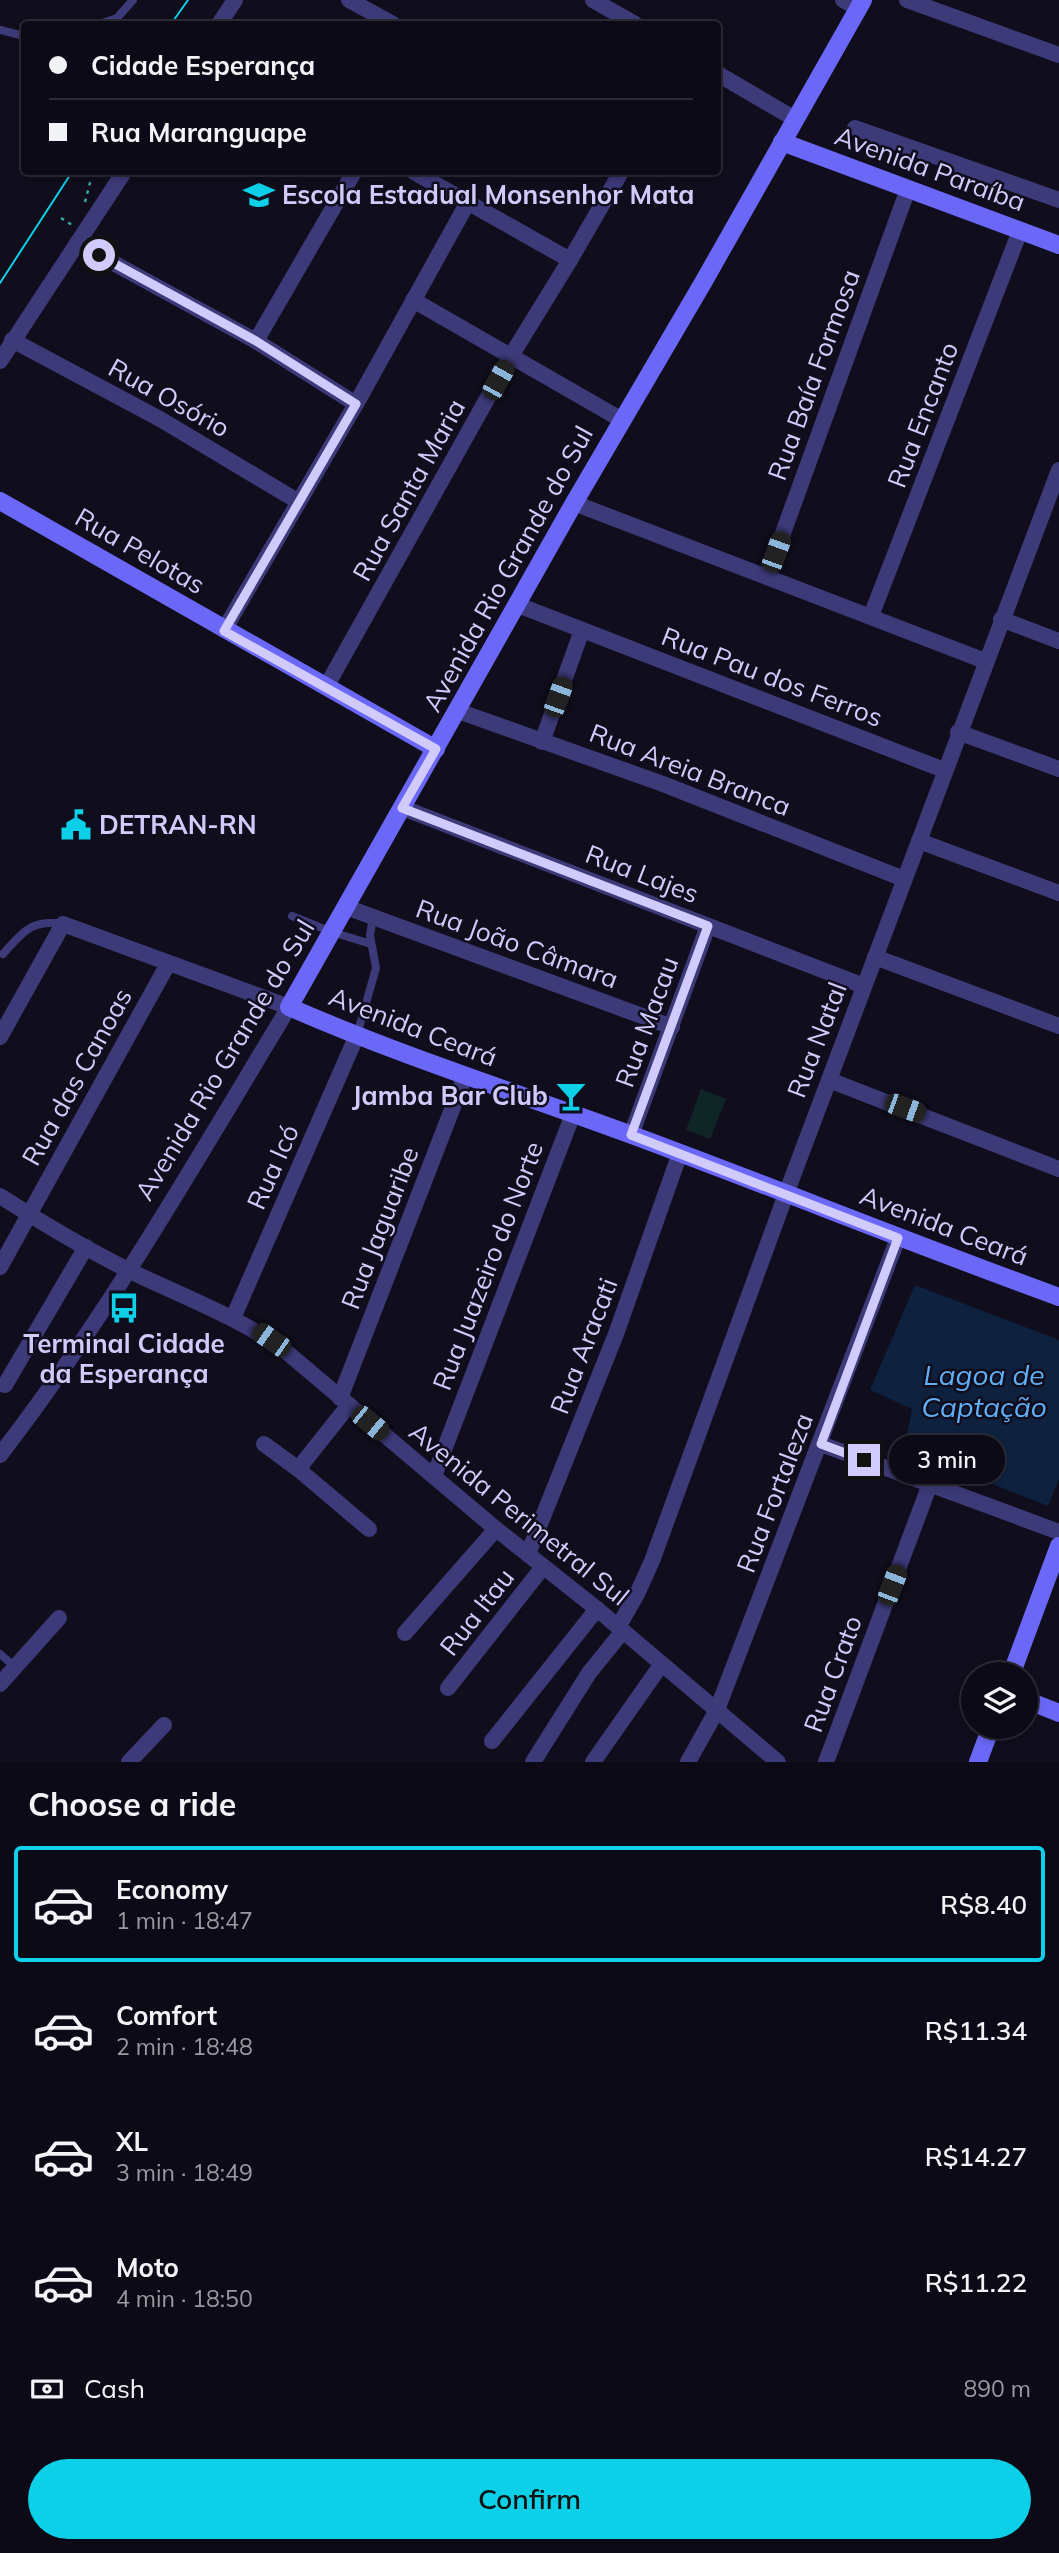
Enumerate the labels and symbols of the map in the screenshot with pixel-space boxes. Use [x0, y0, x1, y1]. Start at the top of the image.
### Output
street label: Avenida Paraíba [831, 119, 1030, 218]
school or university icon: Escola Estadual Monsenhor Mata [242, 178, 276, 212]
place label: Escola Estadual Monsenhor Mata [282, 178, 694, 211]
route start [83, 239, 115, 271]
street label: Rua Baía Formosa [760, 265, 867, 485]
street label: Rua Encanto [880, 337, 965, 492]
street label: Rua Osório [103, 351, 236, 444]
car [479, 357, 518, 403]
street label: Rua Santa Maria [345, 393, 472, 587]
street label: Avenida Rio Grande do Sul [415, 420, 600, 717]
street label: Rua Pelotas [69, 500, 211, 601]
car [759, 529, 794, 575]
street label: Rua Pau dos Ferros [657, 619, 887, 734]
car [541, 674, 576, 720]
street label: Rua Areia Branca [585, 716, 795, 823]
public building icon: DETRAN-RN [59, 808, 93, 842]
place label: DETRAN-RN [99, 808, 257, 841]
street label: Rua Lajes [581, 837, 703, 910]
street label: Rua João Câmara [412, 892, 623, 995]
street label: Avenida Rio Grande do Sul [128, 913, 322, 1206]
street label: Rua Macau [608, 952, 685, 1092]
street label: Rua Natal [779, 977, 854, 1102]
street label: Avenida Ceará [325, 979, 502, 1074]
street label: Rua das Canoas [14, 982, 139, 1171]
place label: Jamba Bar Club [352, 1079, 548, 1112]
bar icon: Jamba Bar Club [554, 1079, 588, 1113]
car [882, 1091, 929, 1125]
street label: Rua Icó [239, 1119, 306, 1214]
street label: Rua Juazeiro do Norte [425, 1137, 550, 1395]
street label: Rua Jaguaribe [333, 1142, 426, 1314]
street label: Avenida Ceará [856, 1178, 1033, 1273]
street label: Rua Aracati [542, 1273, 625, 1419]
bus stop icon: Terminal Cidade da Esperança [107, 1291, 141, 1325]
car [248, 1319, 295, 1361]
place label: Terminal Cidade da Esperança [23, 1327, 225, 1390]
water label: Lagoa de Captação [921, 1357, 1047, 1424]
car [348, 1402, 393, 1444]
street label: Rua Fortaleza [729, 1408, 820, 1577]
street label: Avenida Perimetral Sul [403, 1415, 636, 1612]
callout: 3 min [888, 1436, 1004, 1484]
route end [848, 1444, 880, 1476]
street label: Rua Itau [432, 1561, 521, 1662]
car [875, 1562, 910, 1608]
street label: Rua Crato [796, 1611, 869, 1737]

